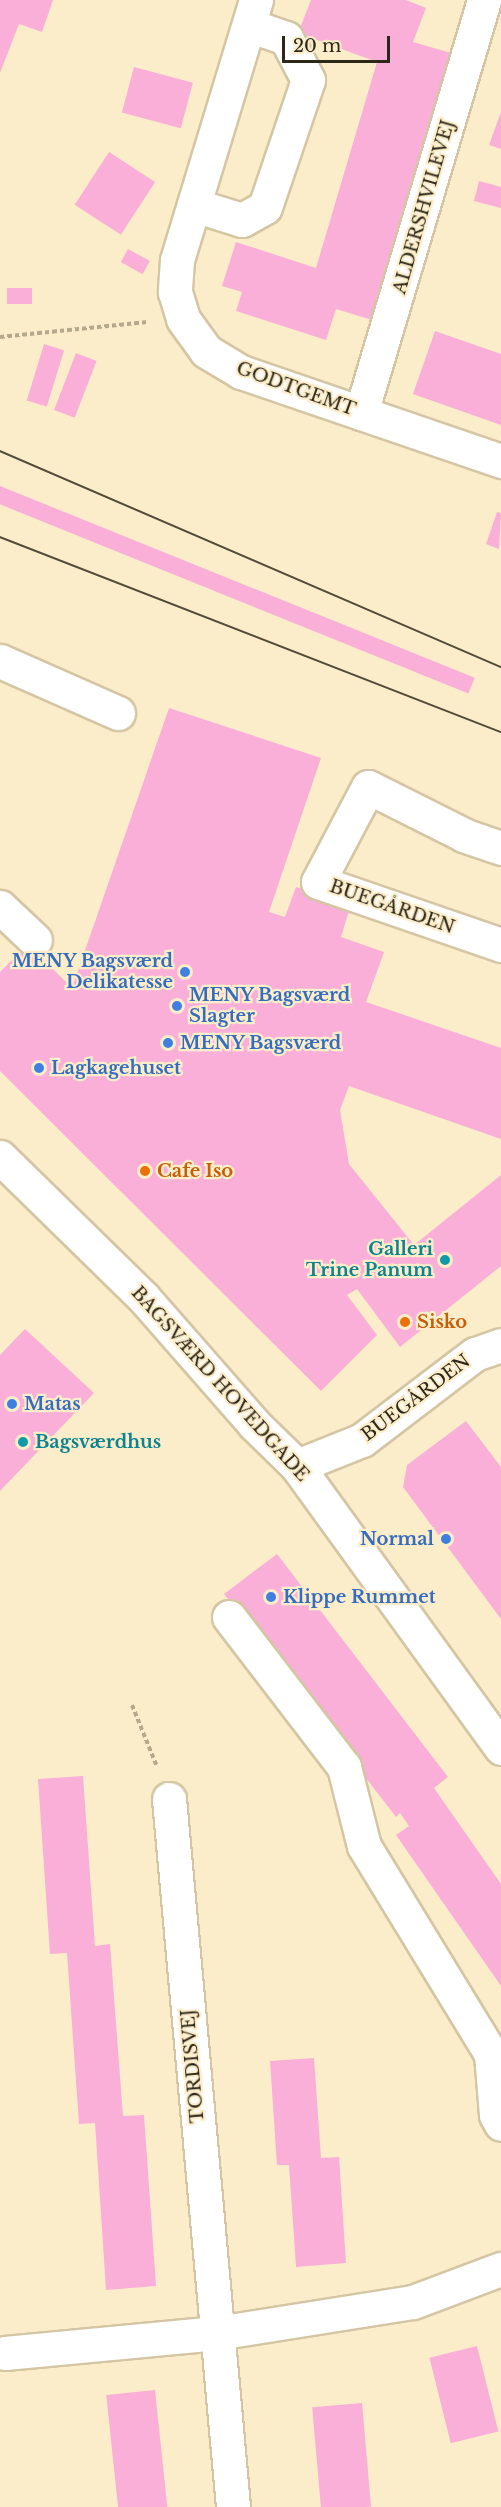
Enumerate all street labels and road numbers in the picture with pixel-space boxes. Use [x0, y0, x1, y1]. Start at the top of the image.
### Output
street label: ALDERSHVILEVEJ [389, 117, 459, 297]
street label: GODTGEMT [233, 357, 359, 421]
street label: BUEGÅRDEN [327, 876, 457, 938]
street label: BAGSVÆRD HOVEDGADE [127, 1282, 313, 1486]
street label: BUEGÅRDEN [357, 1350, 475, 1446]
street label: TORDISVEJ [177, 2008, 209, 2124]

